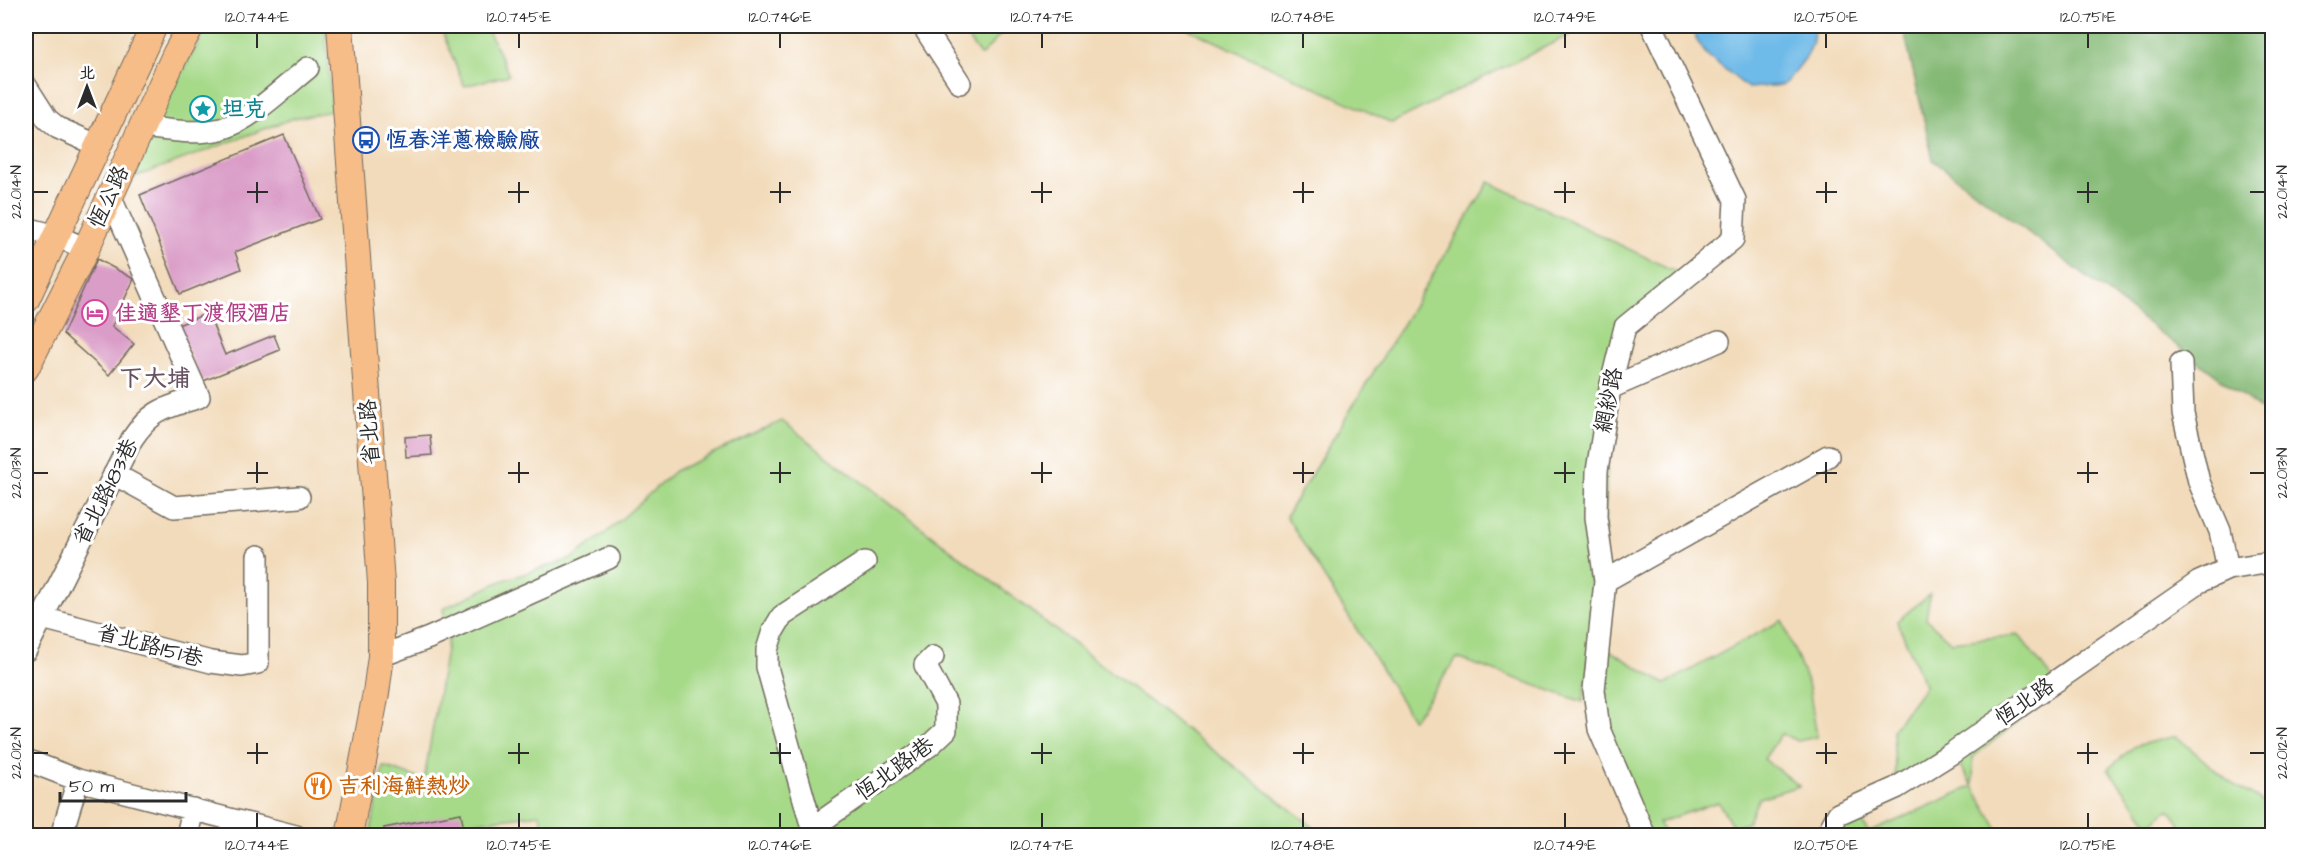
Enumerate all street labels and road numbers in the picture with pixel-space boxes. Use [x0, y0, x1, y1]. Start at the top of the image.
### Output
street label: 恆公路 [81, 161, 137, 233]
street label: 網紗路 [1587, 365, 1631, 435]
street label: 省北路 [352, 398, 388, 466]
street label: 省北路183巷 [66, 433, 146, 551]
street label: 省北路151巷 [93, 617, 207, 675]
street label: 恆北路 [1989, 670, 2061, 734]
street label: 恆北路1巷 [849, 730, 941, 808]

